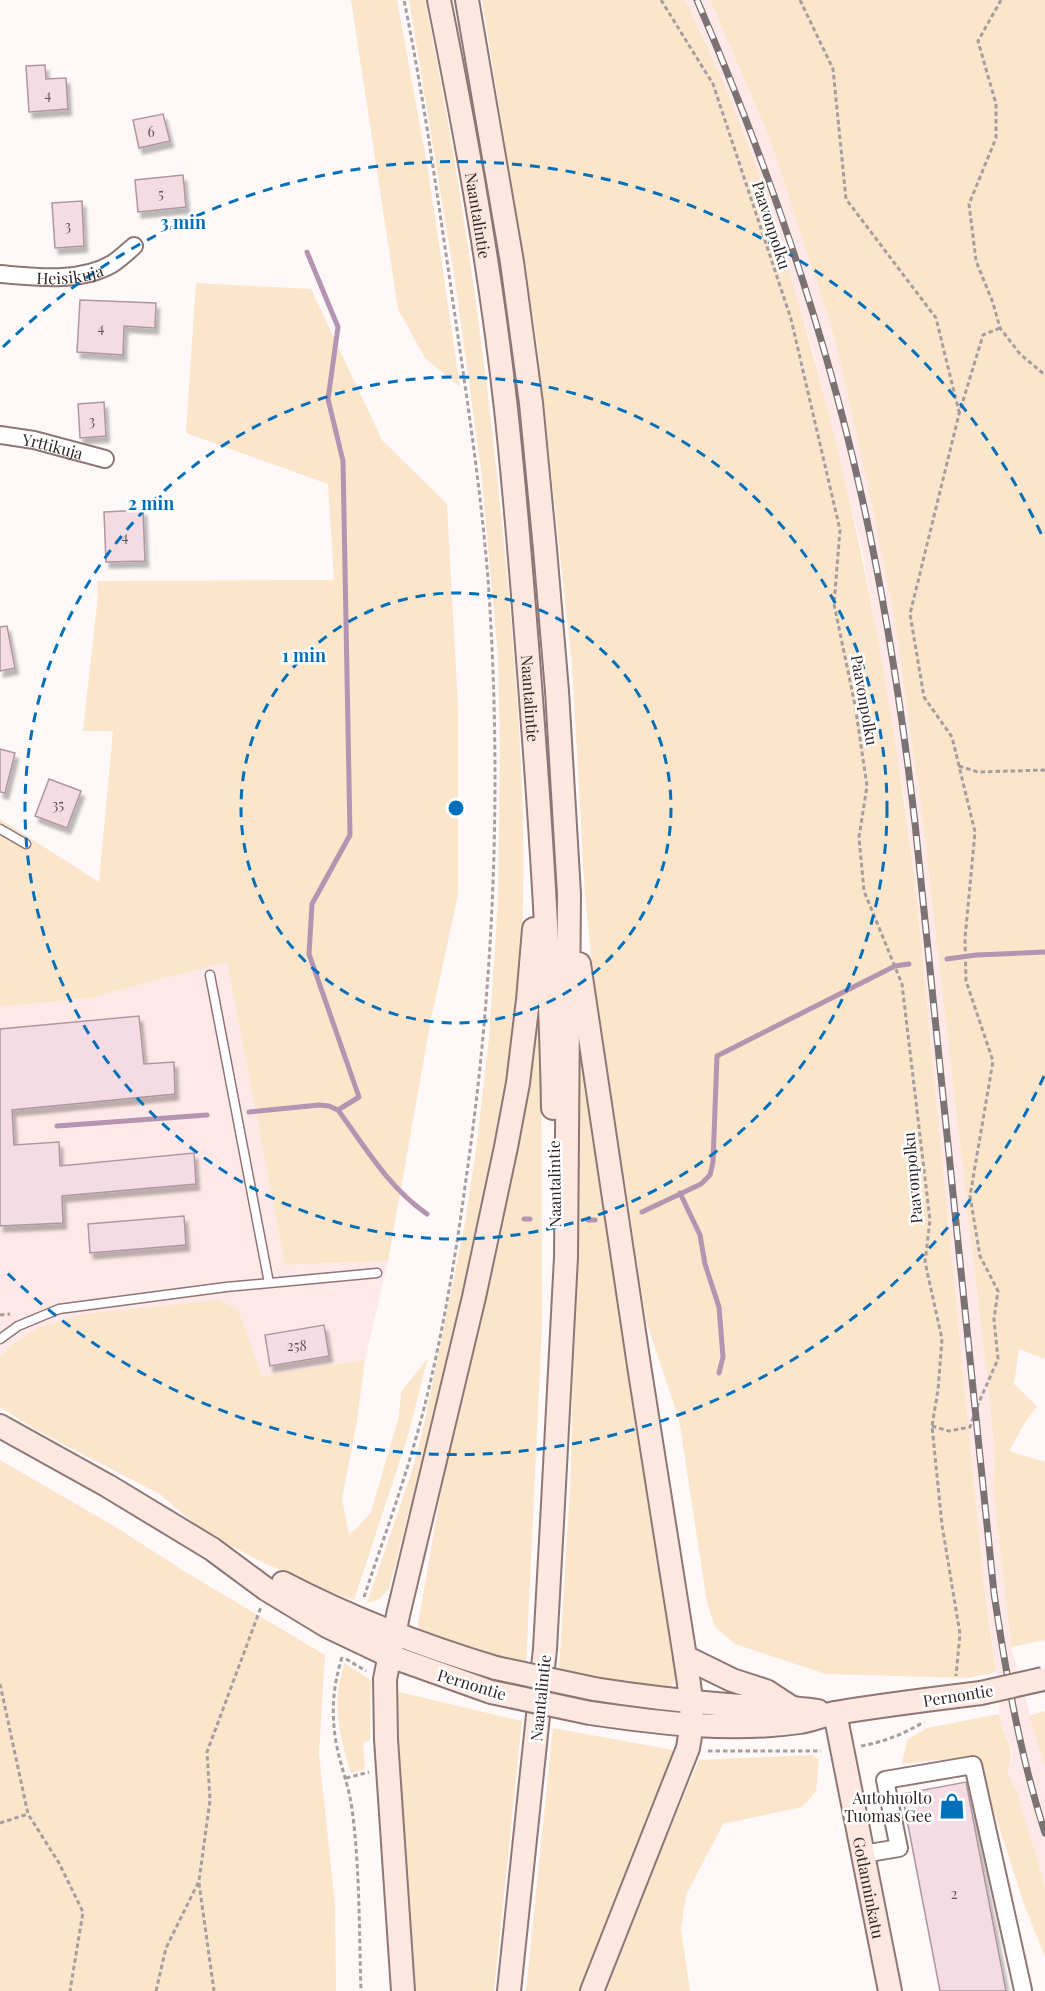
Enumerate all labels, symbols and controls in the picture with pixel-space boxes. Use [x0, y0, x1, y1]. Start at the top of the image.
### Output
house number: 4 [45, 85, 52, 104]
house number: 6 [147, 122, 155, 141]
street label: Naantalintie [461, 170, 496, 260]
street label: Paavonpolku [748, 178, 796, 272]
house number: 5 [158, 184, 164, 203]
text: 3 min [160, 210, 206, 234]
house number: 3 [65, 216, 71, 235]
street label: Heisikuja [36, 259, 106, 288]
house number: 4 [98, 318, 105, 337]
house number: 3 [89, 411, 95, 430]
street label: Yrttikuja [20, 428, 86, 463]
text: 2 min [128, 491, 174, 515]
house number: 4 [122, 527, 129, 546]
text: 1 min [282, 643, 326, 667]
street label: Paavonpolku [847, 653, 883, 747]
street label: Naantalintie [517, 654, 545, 743]
house number: 35 [52, 795, 64, 814]
centre of rings [446, 798, 466, 818]
street label: Paavonpolku [898, 1131, 926, 1225]
street label: Naantalintie [543, 1140, 565, 1228]
house number: 258 [287, 1336, 307, 1355]
street label: Naantalintie [525, 1653, 555, 1743]
street label: Pernontie [435, 1664, 509, 1704]
street label: Pernontie [921, 1679, 995, 1711]
place label: Autohuolto Tuomas Gee [844, 1787, 932, 1826]
shop icon: Autohuolto Tuomas Gee [937, 1791, 967, 1821]
street label: Gotlanninkatu [849, 1835, 890, 1940]
house number: 2 [951, 1884, 958, 1903]

